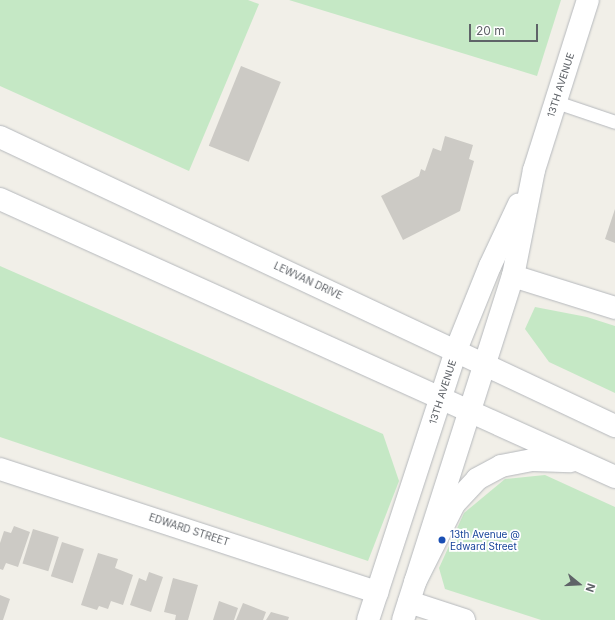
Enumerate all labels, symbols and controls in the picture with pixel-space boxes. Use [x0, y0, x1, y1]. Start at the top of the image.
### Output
scale bar [471, 16, 540, 42]
text: 20 m [476, 23, 505, 38]
street label: 13TH AVENUE [545, 51, 577, 119]
street label: LEWVAN DRIVE [272, 260, 344, 302]
street label: 13TH AVENUE [427, 358, 459, 426]
street label: EDWARD STREET [147, 511, 231, 549]
place label: 13th Avenue @ Edward Street [450, 528, 520, 552]
marker: 13th Avenue @ Edward Street [437, 535, 447, 545]
north arrow [559, 564, 599, 604]
text: N [582, 582, 598, 594]

